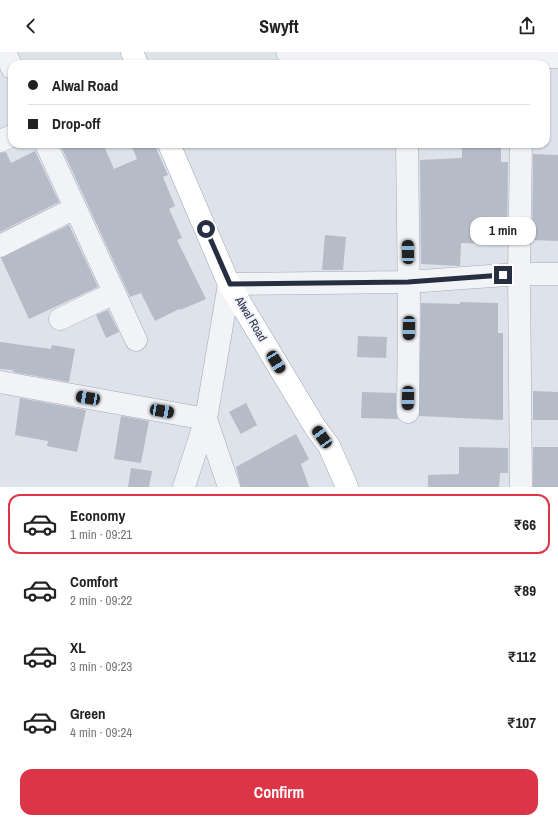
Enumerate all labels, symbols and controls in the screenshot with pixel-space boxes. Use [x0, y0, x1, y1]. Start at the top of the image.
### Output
text: Swyft [259, 14, 299, 39]
icon: back [20, 15, 42, 37]
icon: share [516, 15, 538, 37]
text: Alwal Road [52, 75, 118, 96]
text: Drop-off [52, 113, 101, 134]
callout: 1 min [470, 217, 536, 245]
route start [197, 220, 215, 238]
text: 1 min [489, 222, 517, 239]
car [402, 240, 414, 264]
route end [494, 266, 512, 284]
street label: Alwal Road [231, 293, 271, 344]
car [403, 316, 415, 340]
car [265, 349, 287, 375]
car [402, 386, 414, 410]
car [75, 390, 101, 406]
car [149, 403, 175, 419]
car [310, 424, 334, 450]
text: Economy [70, 505, 125, 526]
icon: car [22, 506, 58, 542]
text: ₹66 [514, 514, 536, 535]
text: 1 min · 09:21 [70, 526, 132, 543]
text: Comfort [70, 571, 118, 592]
icon: car [22, 572, 58, 608]
text: ₹89 [514, 580, 536, 601]
text: 2 min · 09:22 [70, 592, 132, 609]
text: XL [70, 637, 86, 658]
icon: car [22, 638, 58, 674]
text: ₹112 [507, 646, 536, 667]
text: 3 min · 09:23 [70, 658, 132, 675]
text: Green [70, 703, 106, 724]
icon: car [22, 704, 58, 740]
text: ₹107 [507, 712, 536, 733]
text: 4 min · 09:24 [70, 724, 132, 741]
button: Confirm [20, 769, 538, 815]

